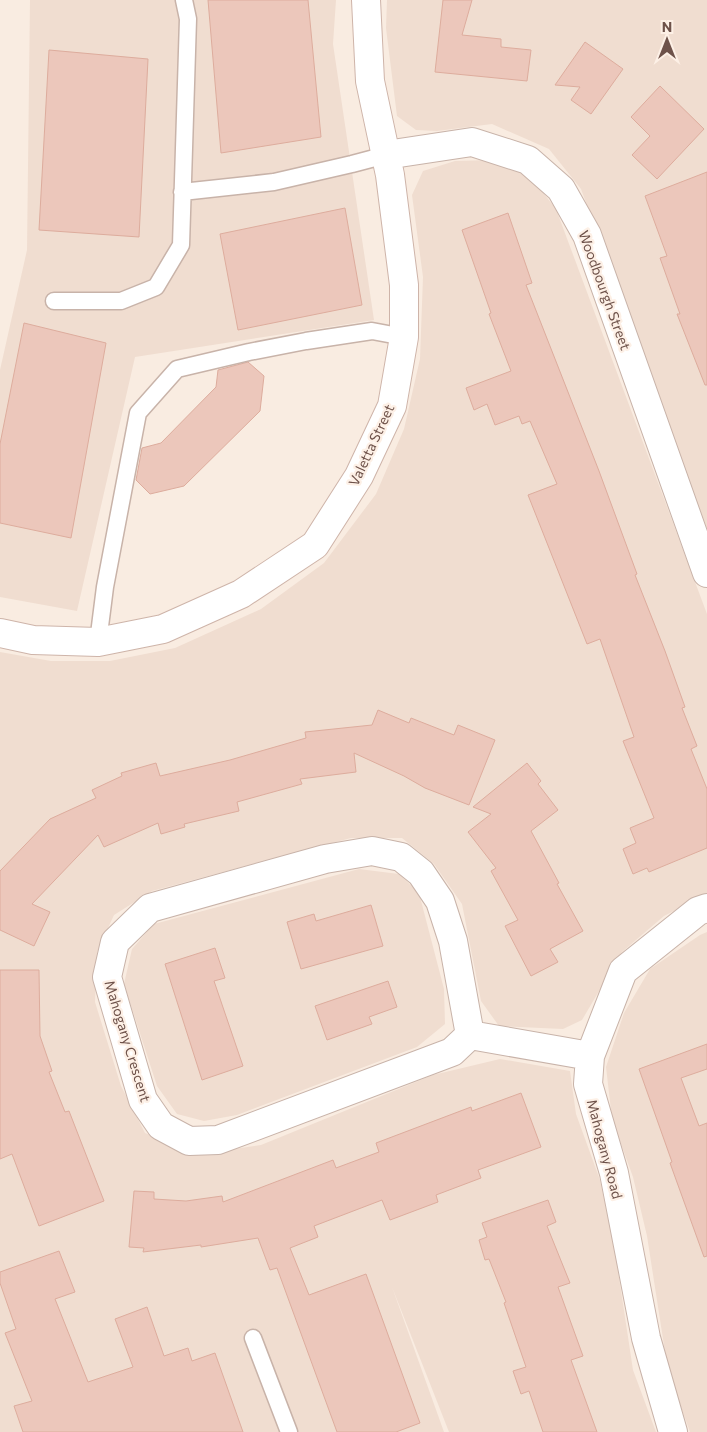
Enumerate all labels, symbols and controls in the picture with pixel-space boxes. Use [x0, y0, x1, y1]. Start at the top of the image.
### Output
north arrow [642, 15, 692, 65]
text: N [662, 18, 672, 35]
street label: Woodbourgh Street [575, 228, 635, 352]
street label: Valetta Street [345, 401, 397, 489]
street label: Mahogany Crescent [101, 978, 155, 1104]
street label: Mahogany Road [584, 1097, 626, 1201]

